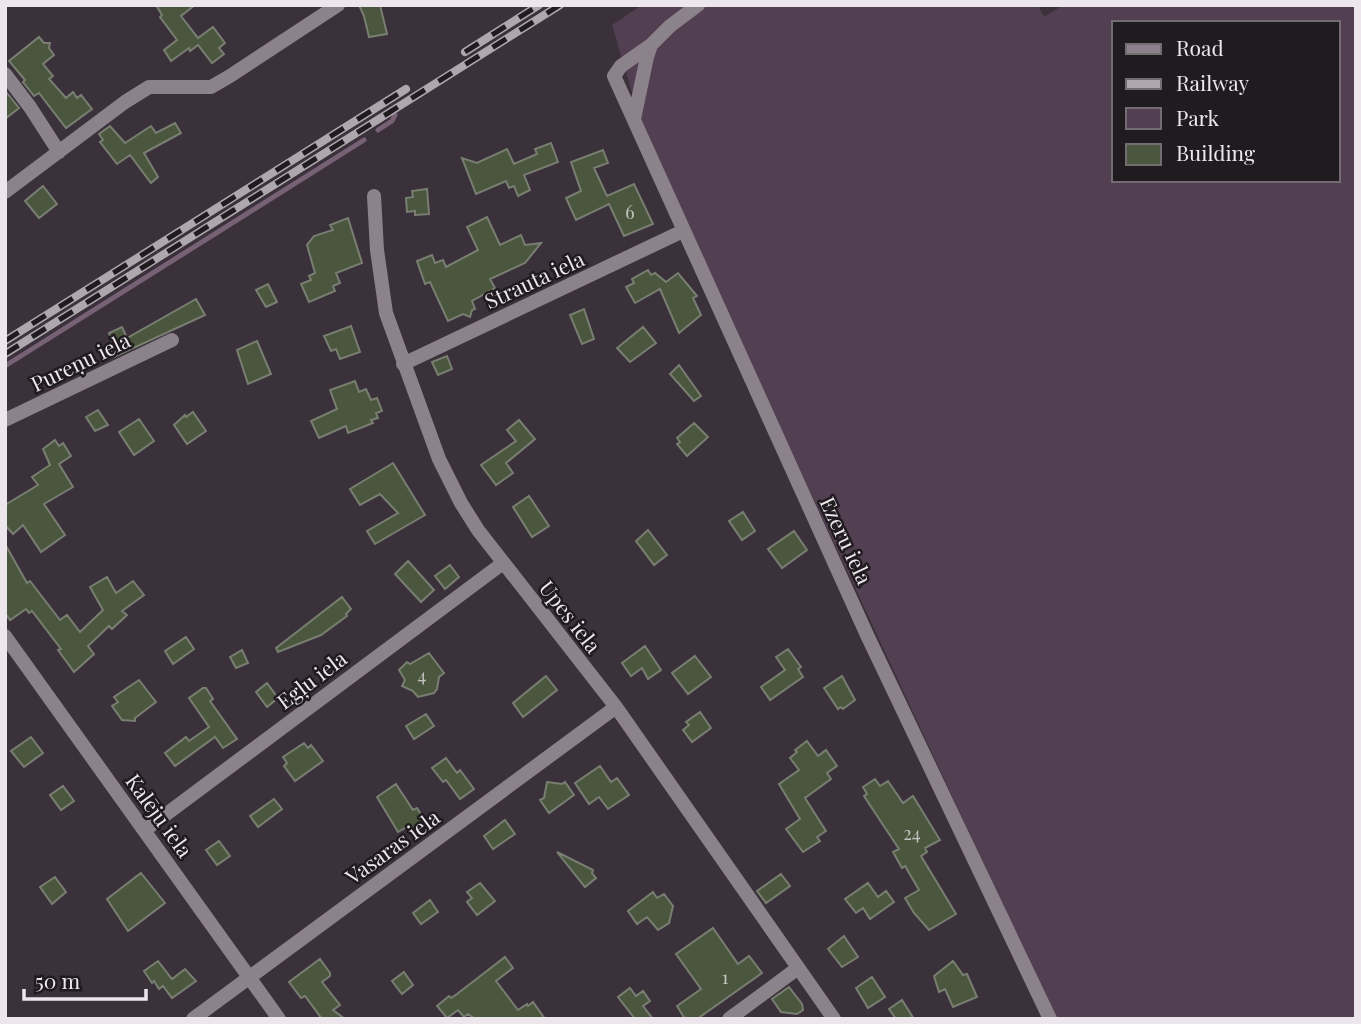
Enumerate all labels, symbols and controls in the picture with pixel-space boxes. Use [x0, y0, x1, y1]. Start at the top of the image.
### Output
legend [1112, 21, 1340, 182]
text: Road [1176, 33, 1224, 61]
text: Railway [1176, 68, 1250, 96]
text: Park [1176, 103, 1220, 131]
text: Building [1176, 138, 1255, 166]
house number: 6 [625, 200, 635, 224]
street label: Strauta iela [480, 243, 589, 314]
street label: Pureņu iela [26, 325, 135, 398]
street label: Ezeru iela [815, 492, 880, 589]
street label: Upes iela [534, 574, 608, 658]
street label: Egļu iela [270, 643, 353, 715]
house number: 4 [418, 663, 427, 687]
street label: Kalēju iela [120, 768, 200, 863]
street label: Vasaras iela [338, 802, 445, 890]
house number: 24 [903, 821, 921, 845]
scale bar [24, 958, 147, 1002]
house number: 1 [722, 965, 729, 989]
text: 50 m [35, 966, 81, 994]

